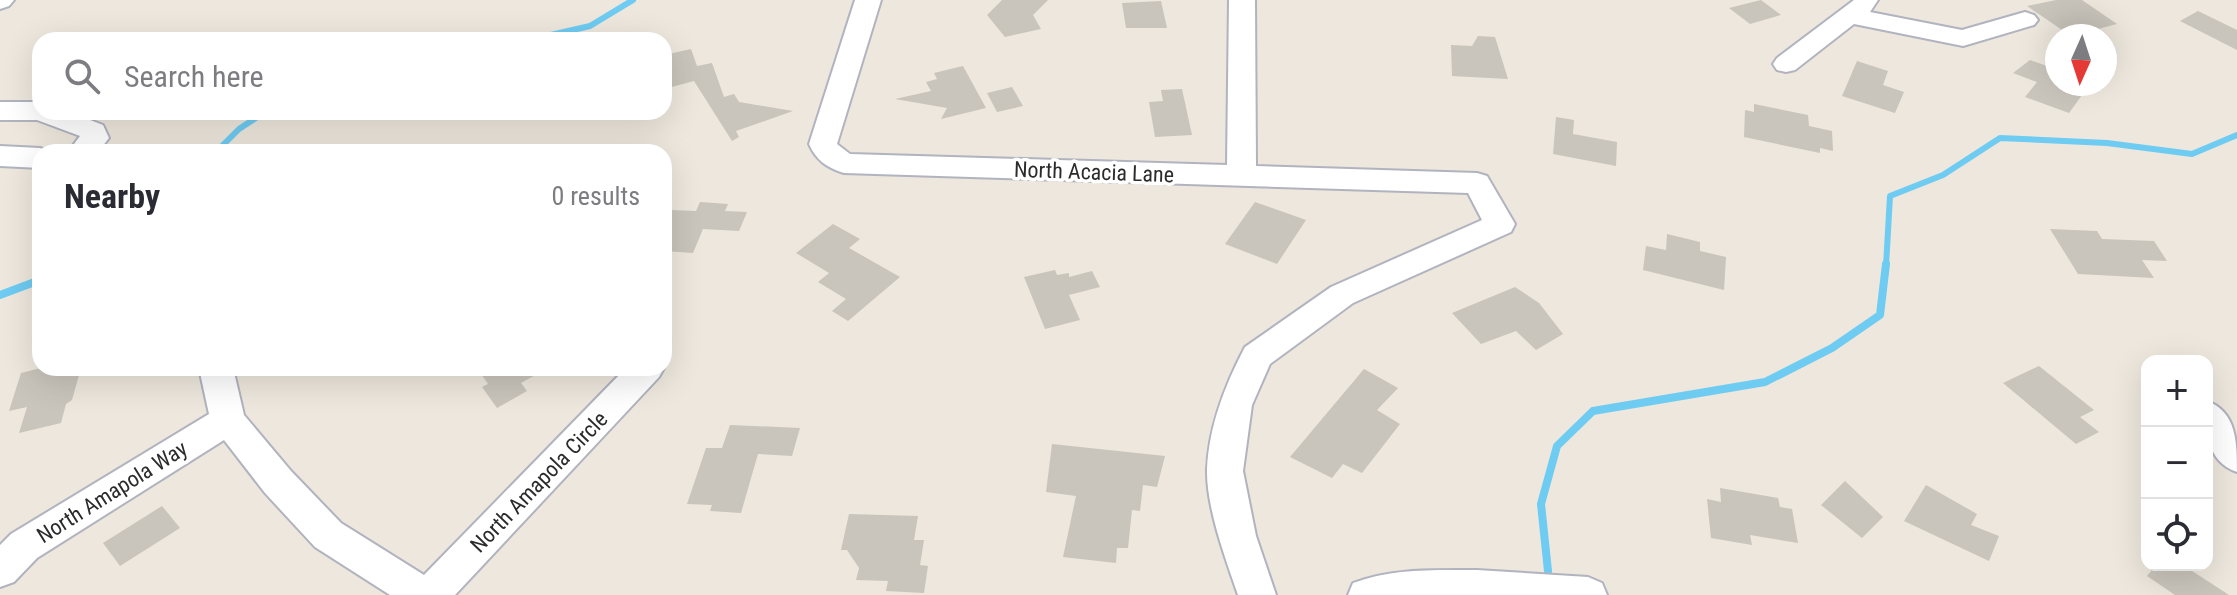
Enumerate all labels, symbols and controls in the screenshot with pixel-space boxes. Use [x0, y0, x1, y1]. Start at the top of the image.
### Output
north arrow [2045, 24, 2117, 96]
search box [32, 32, 672, 120]
icon: search [60, 54, 104, 98]
text: Search here [124, 59, 264, 94]
street label: North Acacia Lane [1013, 157, 1175, 187]
text: Nearby [64, 176, 160, 216]
text: 0 results [551, 181, 640, 211]
map controls [2141, 355, 2213, 571]
button: + [2141, 355, 2213, 427]
street label: North Amapola Circle [465, 406, 613, 558]
button: − [2141, 427, 2213, 499]
street label: North Amapola Way [32, 436, 192, 548]
button: locate [2141, 499, 2213, 571]

